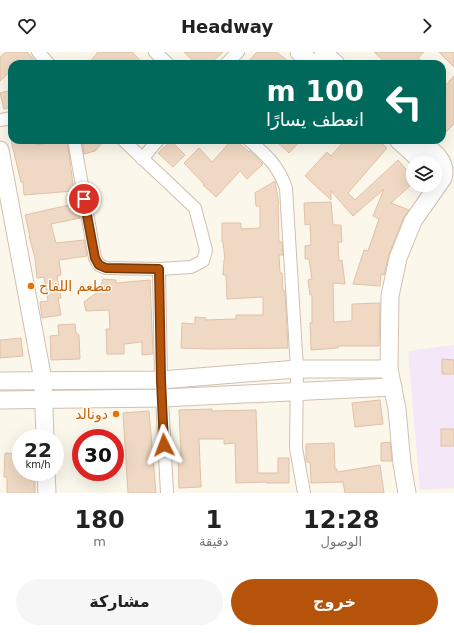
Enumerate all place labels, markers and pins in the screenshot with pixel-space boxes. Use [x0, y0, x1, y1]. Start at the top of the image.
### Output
pin [67, 182, 101, 216]
place label: مطعم اللفاح [39, 278, 112, 295]
marker: مطعم اللفاح [26, 281, 36, 291]
place label: دونالد [75, 406, 108, 423]
marker: دونالد [111, 409, 121, 419]

